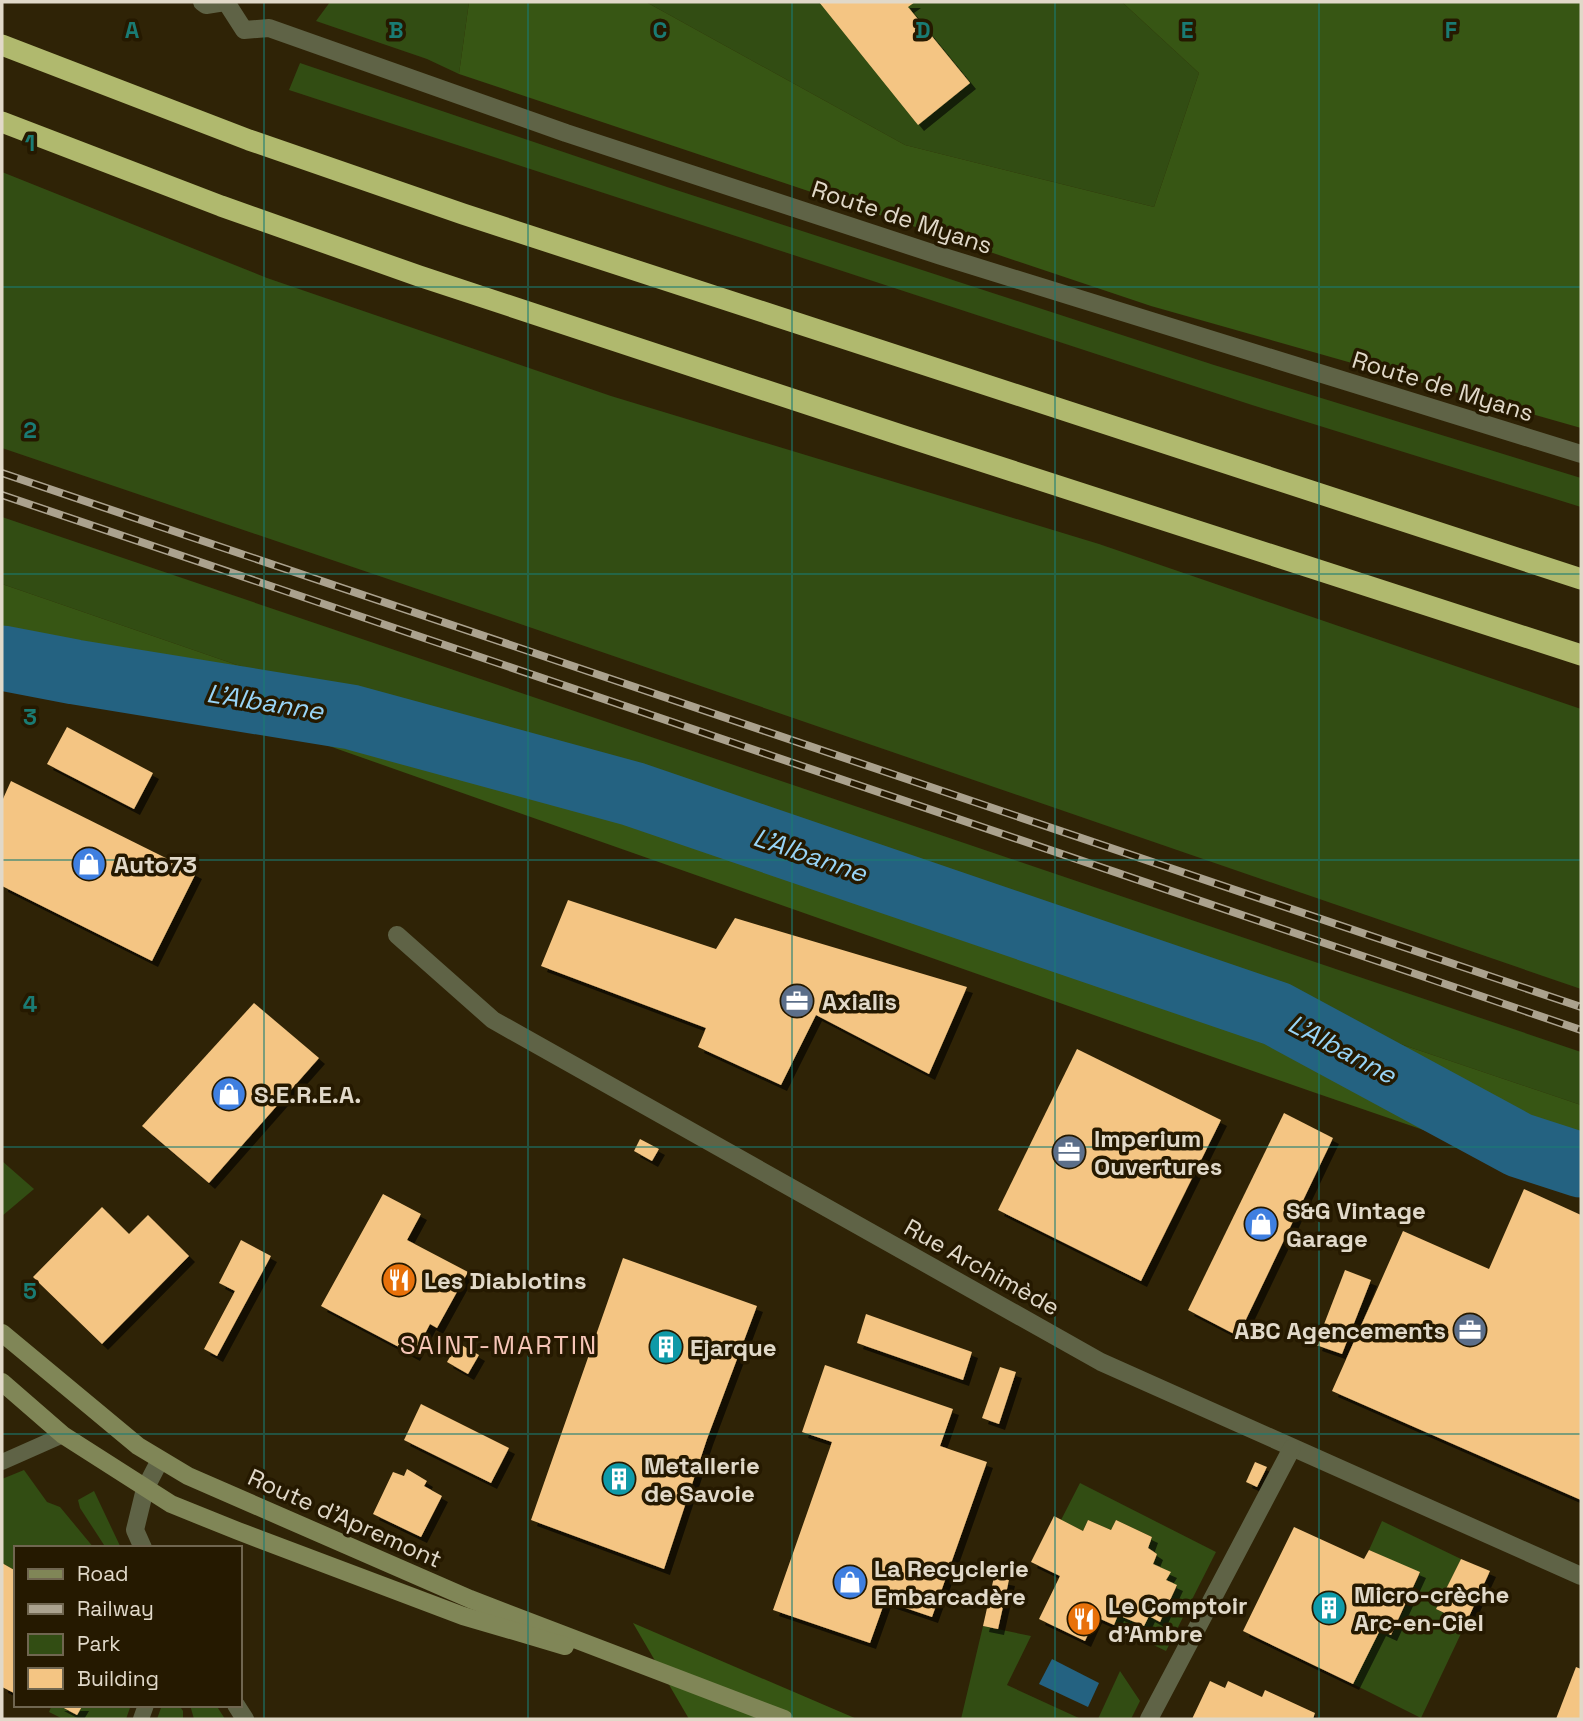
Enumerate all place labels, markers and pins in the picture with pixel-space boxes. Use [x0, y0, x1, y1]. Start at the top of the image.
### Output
shop icon: Auto73 [70, 845, 108, 883]
place label: Auto73 [114, 849, 197, 880]
office icon: Axialis [778, 982, 816, 1020]
place label: Axialis [822, 986, 897, 1017]
shop icon: S.E.R.E.A. [210, 1075, 248, 1113]
place label: S.E.R.E.A. [254, 1079, 361, 1110]
place label: Imperium Ouvertures [1094, 1123, 1222, 1182]
office icon: Imperium Ouvertures [1050, 1133, 1088, 1171]
place label: S&G Vintage Garage [1286, 1195, 1426, 1254]
shop icon: S&G Vintage Garage [1242, 1205, 1280, 1243]
restaurant icon: Les Diablotins [380, 1261, 418, 1299]
place label: Les Diablotins [424, 1265, 586, 1296]
office icon: ABC Agencements [1451, 1311, 1489, 1349]
place label: ABC Agencements [1234, 1315, 1446, 1346]
building icon: Ejarque [647, 1328, 685, 1366]
place label: Ejarque [690, 1332, 777, 1363]
place label: Metallerie de Savoie [644, 1450, 760, 1509]
building icon: Metallerie de Savoie [600, 1460, 638, 1498]
place label: La Recyclerie Embarcadère [874, 1553, 1029, 1612]
shop icon: La Recyclerie Embarcadère [831, 1563, 869, 1601]
place label: Micro-crèche Arc-en-Ciel [1354, 1579, 1509, 1638]
building icon: Micro-crèche Arc-en-Ciel [1310, 1589, 1348, 1627]
place label: Le Comptoir d'Ambre [1108, 1590, 1248, 1649]
restaurant icon: Le Comptoir d'Ambre [1065, 1600, 1103, 1638]

